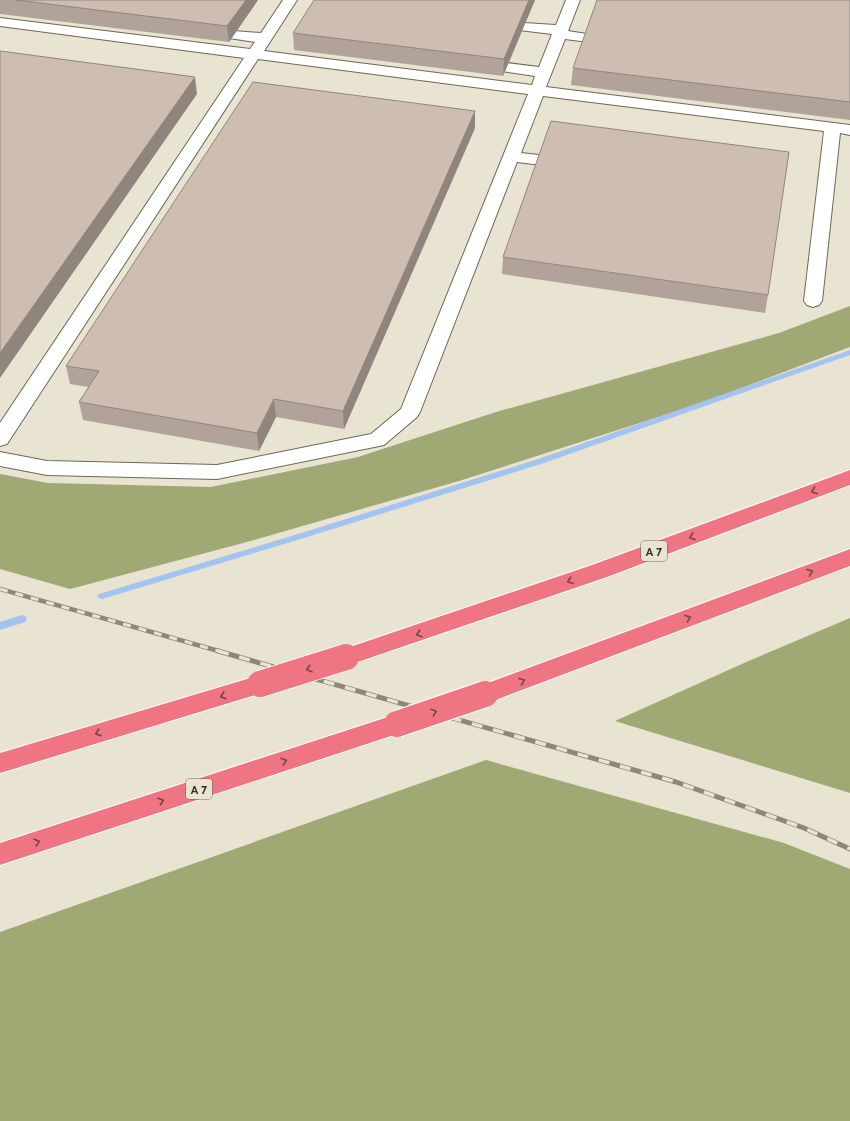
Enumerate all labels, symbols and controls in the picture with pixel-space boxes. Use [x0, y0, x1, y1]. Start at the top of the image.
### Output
one-way arrow [810, 486, 817, 494]
one-way arrow [689, 533, 696, 541]
road number: A 7 [641, 541, 667, 561]
one-way arrow [806, 569, 813, 577]
one-way arrow [567, 577, 574, 585]
one-way arrow [685, 615, 692, 623]
one-way arrow [416, 629, 423, 638]
one-way arrow [306, 664, 313, 673]
one-way arrow [518, 677, 525, 685]
one-way arrow [219, 691, 226, 700]
one-way arrow [431, 708, 438, 717]
one-way arrow [95, 728, 102, 737]
one-way arrow [281, 757, 288, 766]
road number: A 7 [186, 779, 212, 799]
one-way arrow [157, 798, 164, 806]
one-way arrow [33, 838, 40, 846]

